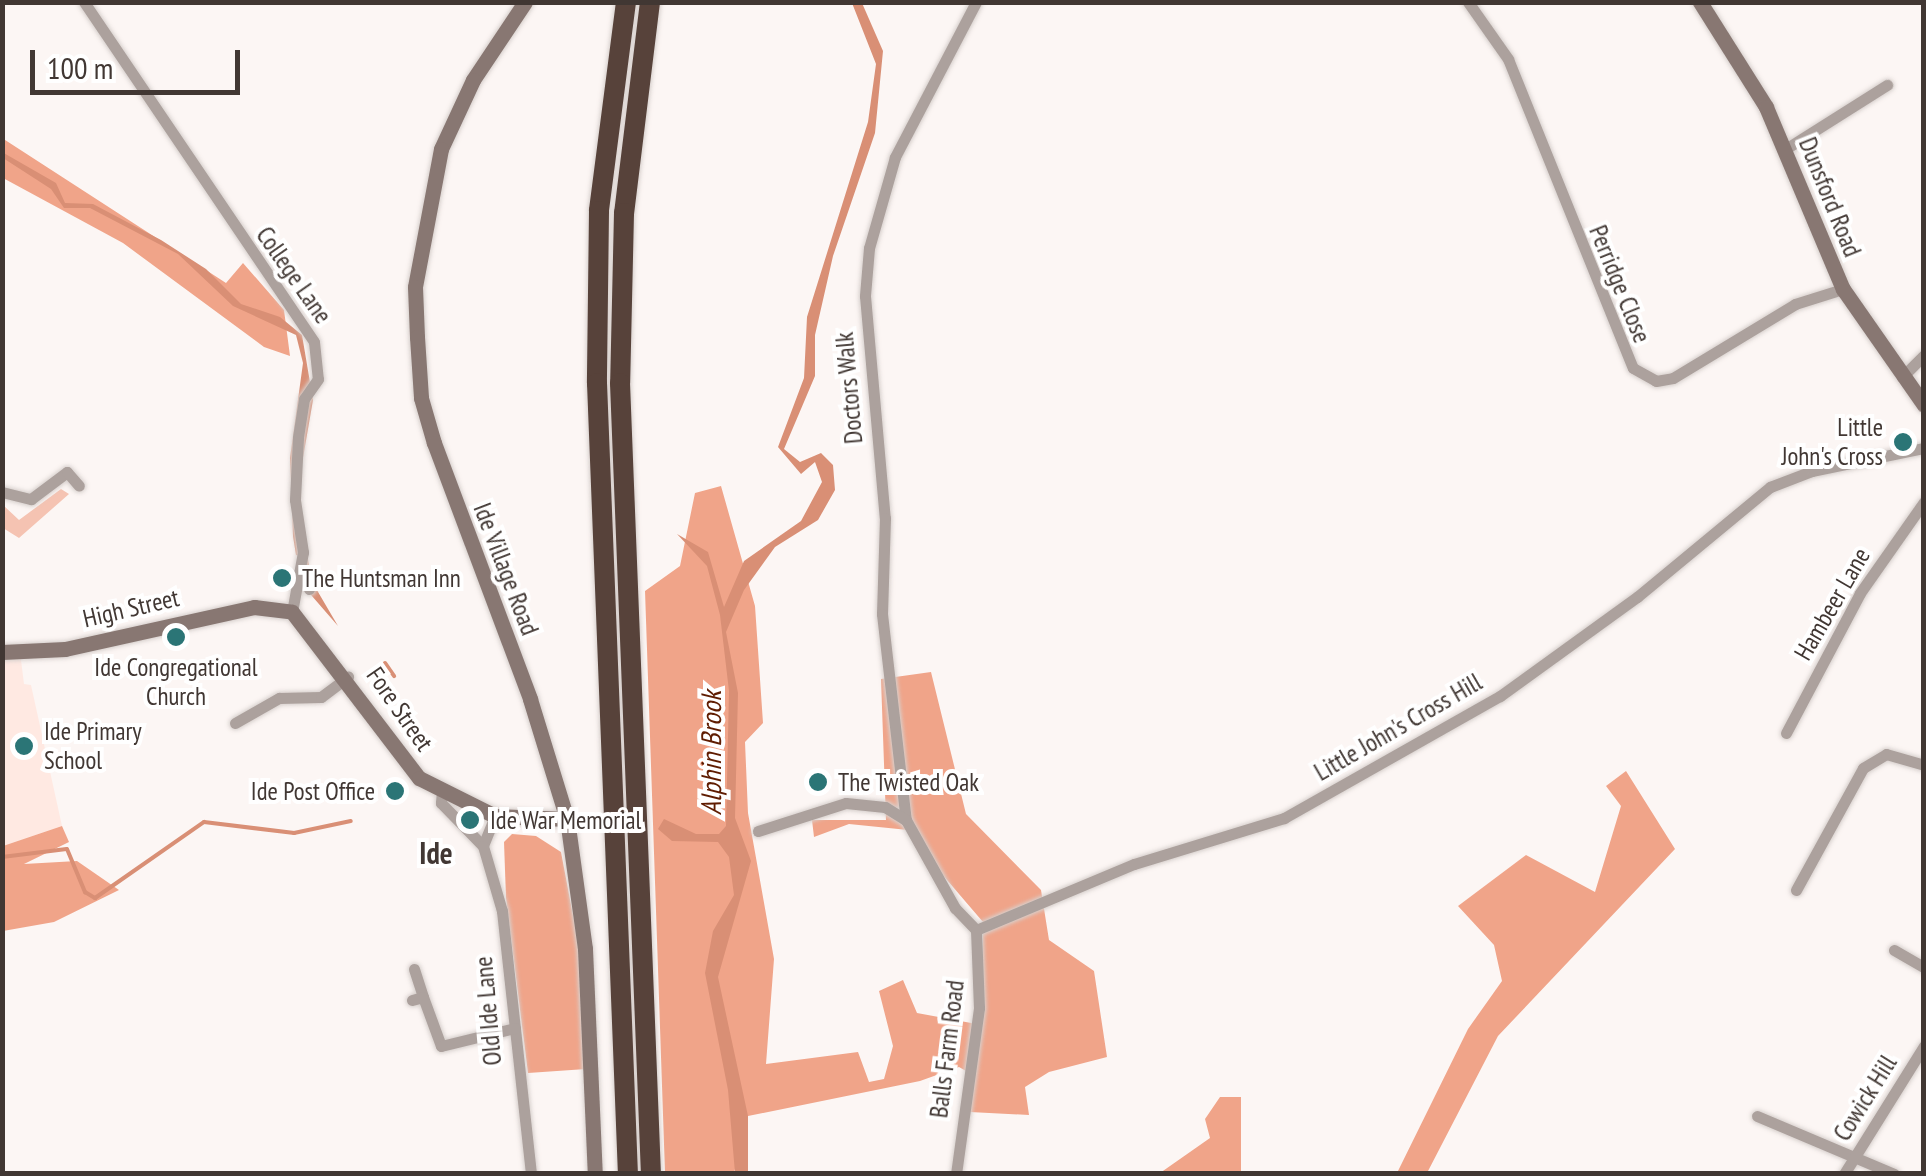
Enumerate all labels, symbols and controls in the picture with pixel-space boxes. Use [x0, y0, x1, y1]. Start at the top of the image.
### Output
scale bar [35, 30, 245, 92]
text: 100 m [47, 48, 113, 87]
street label: Dunsford Road [1792, 133, 1868, 261]
street label: College Lane [250, 221, 338, 329]
street label: Perridge Close [1583, 221, 1657, 347]
street label: Doctors Walk [829, 331, 869, 445]
place label: Little John's Cross [1782, 413, 1883, 472]
marker: Little John's Cross [1892, 431, 1914, 453]
street label: Ide Village Road [467, 498, 545, 640]
street label: Hambeer Lane [1788, 543, 1876, 665]
place label: The Huntsman Inn [302, 563, 461, 593]
marker: The Huntsman Inn [271, 567, 293, 589]
street label: High Street [80, 582, 182, 634]
marker: Ide Congregational Church [165, 626, 187, 648]
place label: Ide Congregational Church [94, 653, 258, 712]
street label: Fore Street [360, 661, 440, 757]
street label: Little John's Cross Hill [1309, 667, 1487, 787]
water label: Alphin Brook [694, 691, 728, 815]
place label: Ide Primary School [44, 717, 142, 776]
marker: Ide Primary School [13, 735, 35, 757]
place label: The Twisted Oak [838, 767, 980, 797]
marker: The Twisted Oak [807, 771, 829, 793]
place label: Ide Post Office [251, 776, 375, 806]
marker: Ide Post Office [384, 780, 406, 802]
place label: Ide War Memorial [490, 805, 642, 835]
marker: Ide War Memorial [459, 809, 481, 831]
district label: Ide [419, 835, 453, 871]
street label: Old Ide Lane [468, 955, 508, 1067]
street label: Balls Farm Road [924, 978, 970, 1120]
street label: Cowick Hill [1827, 1049, 1903, 1147]

